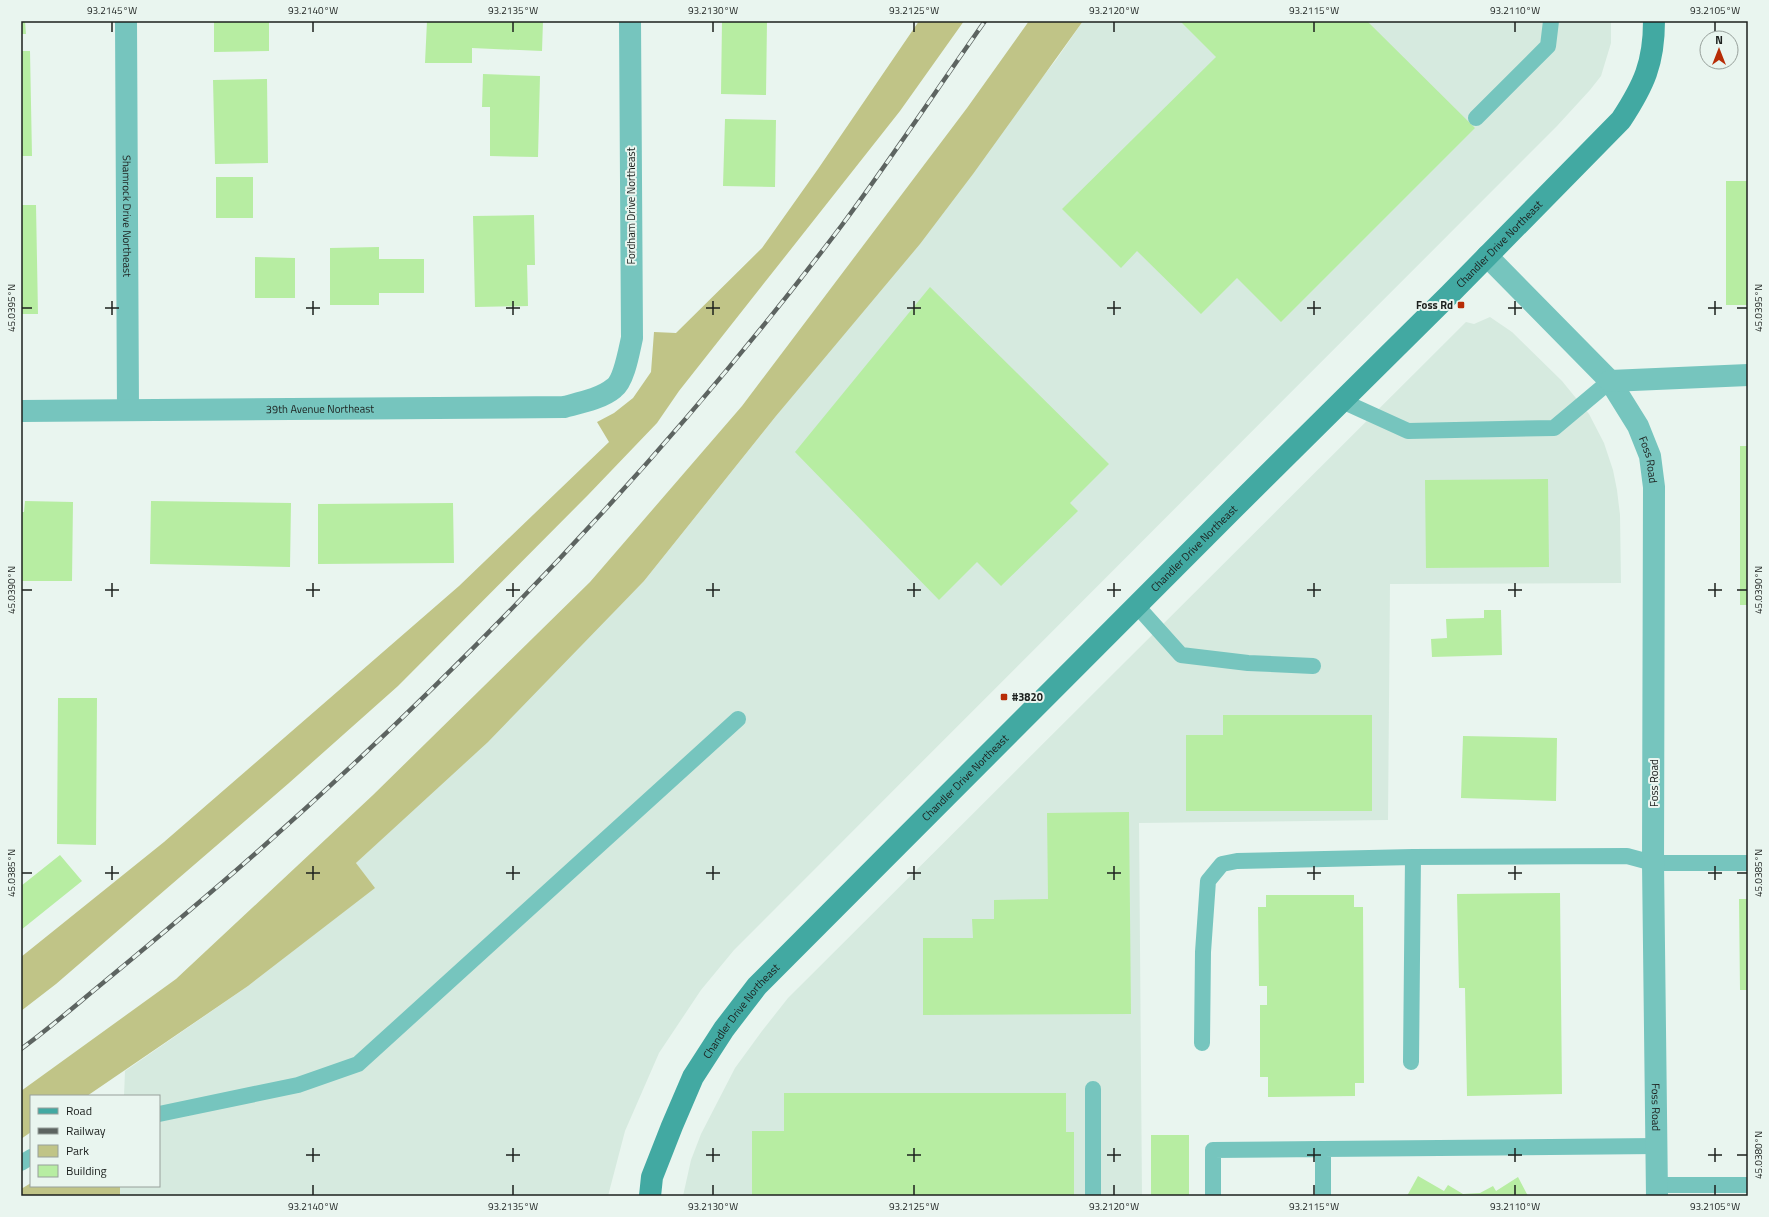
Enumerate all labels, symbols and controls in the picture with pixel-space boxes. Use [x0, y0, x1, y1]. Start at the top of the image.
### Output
text: 93.2145°W [87, 3, 137, 18]
text: 93.2140°W [288, 3, 338, 18]
text: 93.2135°W [488, 3, 538, 18]
text: 93.2130°W [688, 3, 738, 18]
text: 93.2125°W [889, 3, 939, 18]
text: 93.2120°W [1089, 3, 1139, 18]
text: 93.2115°W [1289, 3, 1339, 18]
text: 93.2110°W [1490, 3, 1540, 18]
text: 93.2105°W [1690, 3, 1740, 18]
north arrow [1699, 30, 1739, 70]
text: N [1715, 32, 1723, 48]
street label: Fordham Drive Northeast [623, 147, 639, 265]
street label: Shamrock Drive Northeast [119, 155, 135, 277]
street label: Chandler Drive Northeast [1452, 197, 1546, 291]
text: 45.0395°N [4, 284, 19, 332]
text: 45.0395°N [1751, 284, 1766, 332]
place label: Foss Rd [1416, 297, 1453, 313]
marker: Foss Rd [1456, 300, 1466, 310]
street label: 39th Avenue Northeast [266, 400, 374, 417]
street label: Foss Road [1635, 434, 1661, 484]
street label: Chandler Drive Northeast [1147, 501, 1241, 595]
text: 45.0390°N [4, 566, 19, 614]
text: 45.0390°N [1751, 566, 1766, 614]
place label: #3820 [1012, 689, 1043, 705]
marker: #3820 [999, 692, 1009, 702]
street label: Chandler Drive Northeast [918, 730, 1012, 825]
street label: Foss Road [1646, 759, 1662, 807]
text: 45.0385°N [4, 849, 19, 897]
text: 45.0385°N [1751, 849, 1766, 897]
street label: Chandler Drive Northeast [699, 960, 783, 1062]
street label: Foss Road [1648, 1083, 1664, 1131]
legend [30, 1095, 160, 1187]
text: Road [66, 1101, 92, 1120]
text: Railway [66, 1121, 106, 1140]
text: 45.0380°N [1751, 1131, 1766, 1179]
text: Park [66, 1141, 89, 1160]
text: Building [66, 1161, 107, 1180]
text: 93.2140°W [288, 1199, 338, 1214]
text: 93.2135°W [488, 1199, 538, 1214]
text: 93.2130°W [688, 1199, 738, 1214]
text: 93.2125°W [889, 1199, 939, 1214]
text: 93.2120°W [1089, 1199, 1139, 1214]
text: 93.2115°W [1289, 1199, 1339, 1214]
text: 93.2110°W [1490, 1199, 1540, 1214]
text: 93.2105°W [1690, 1199, 1740, 1214]

